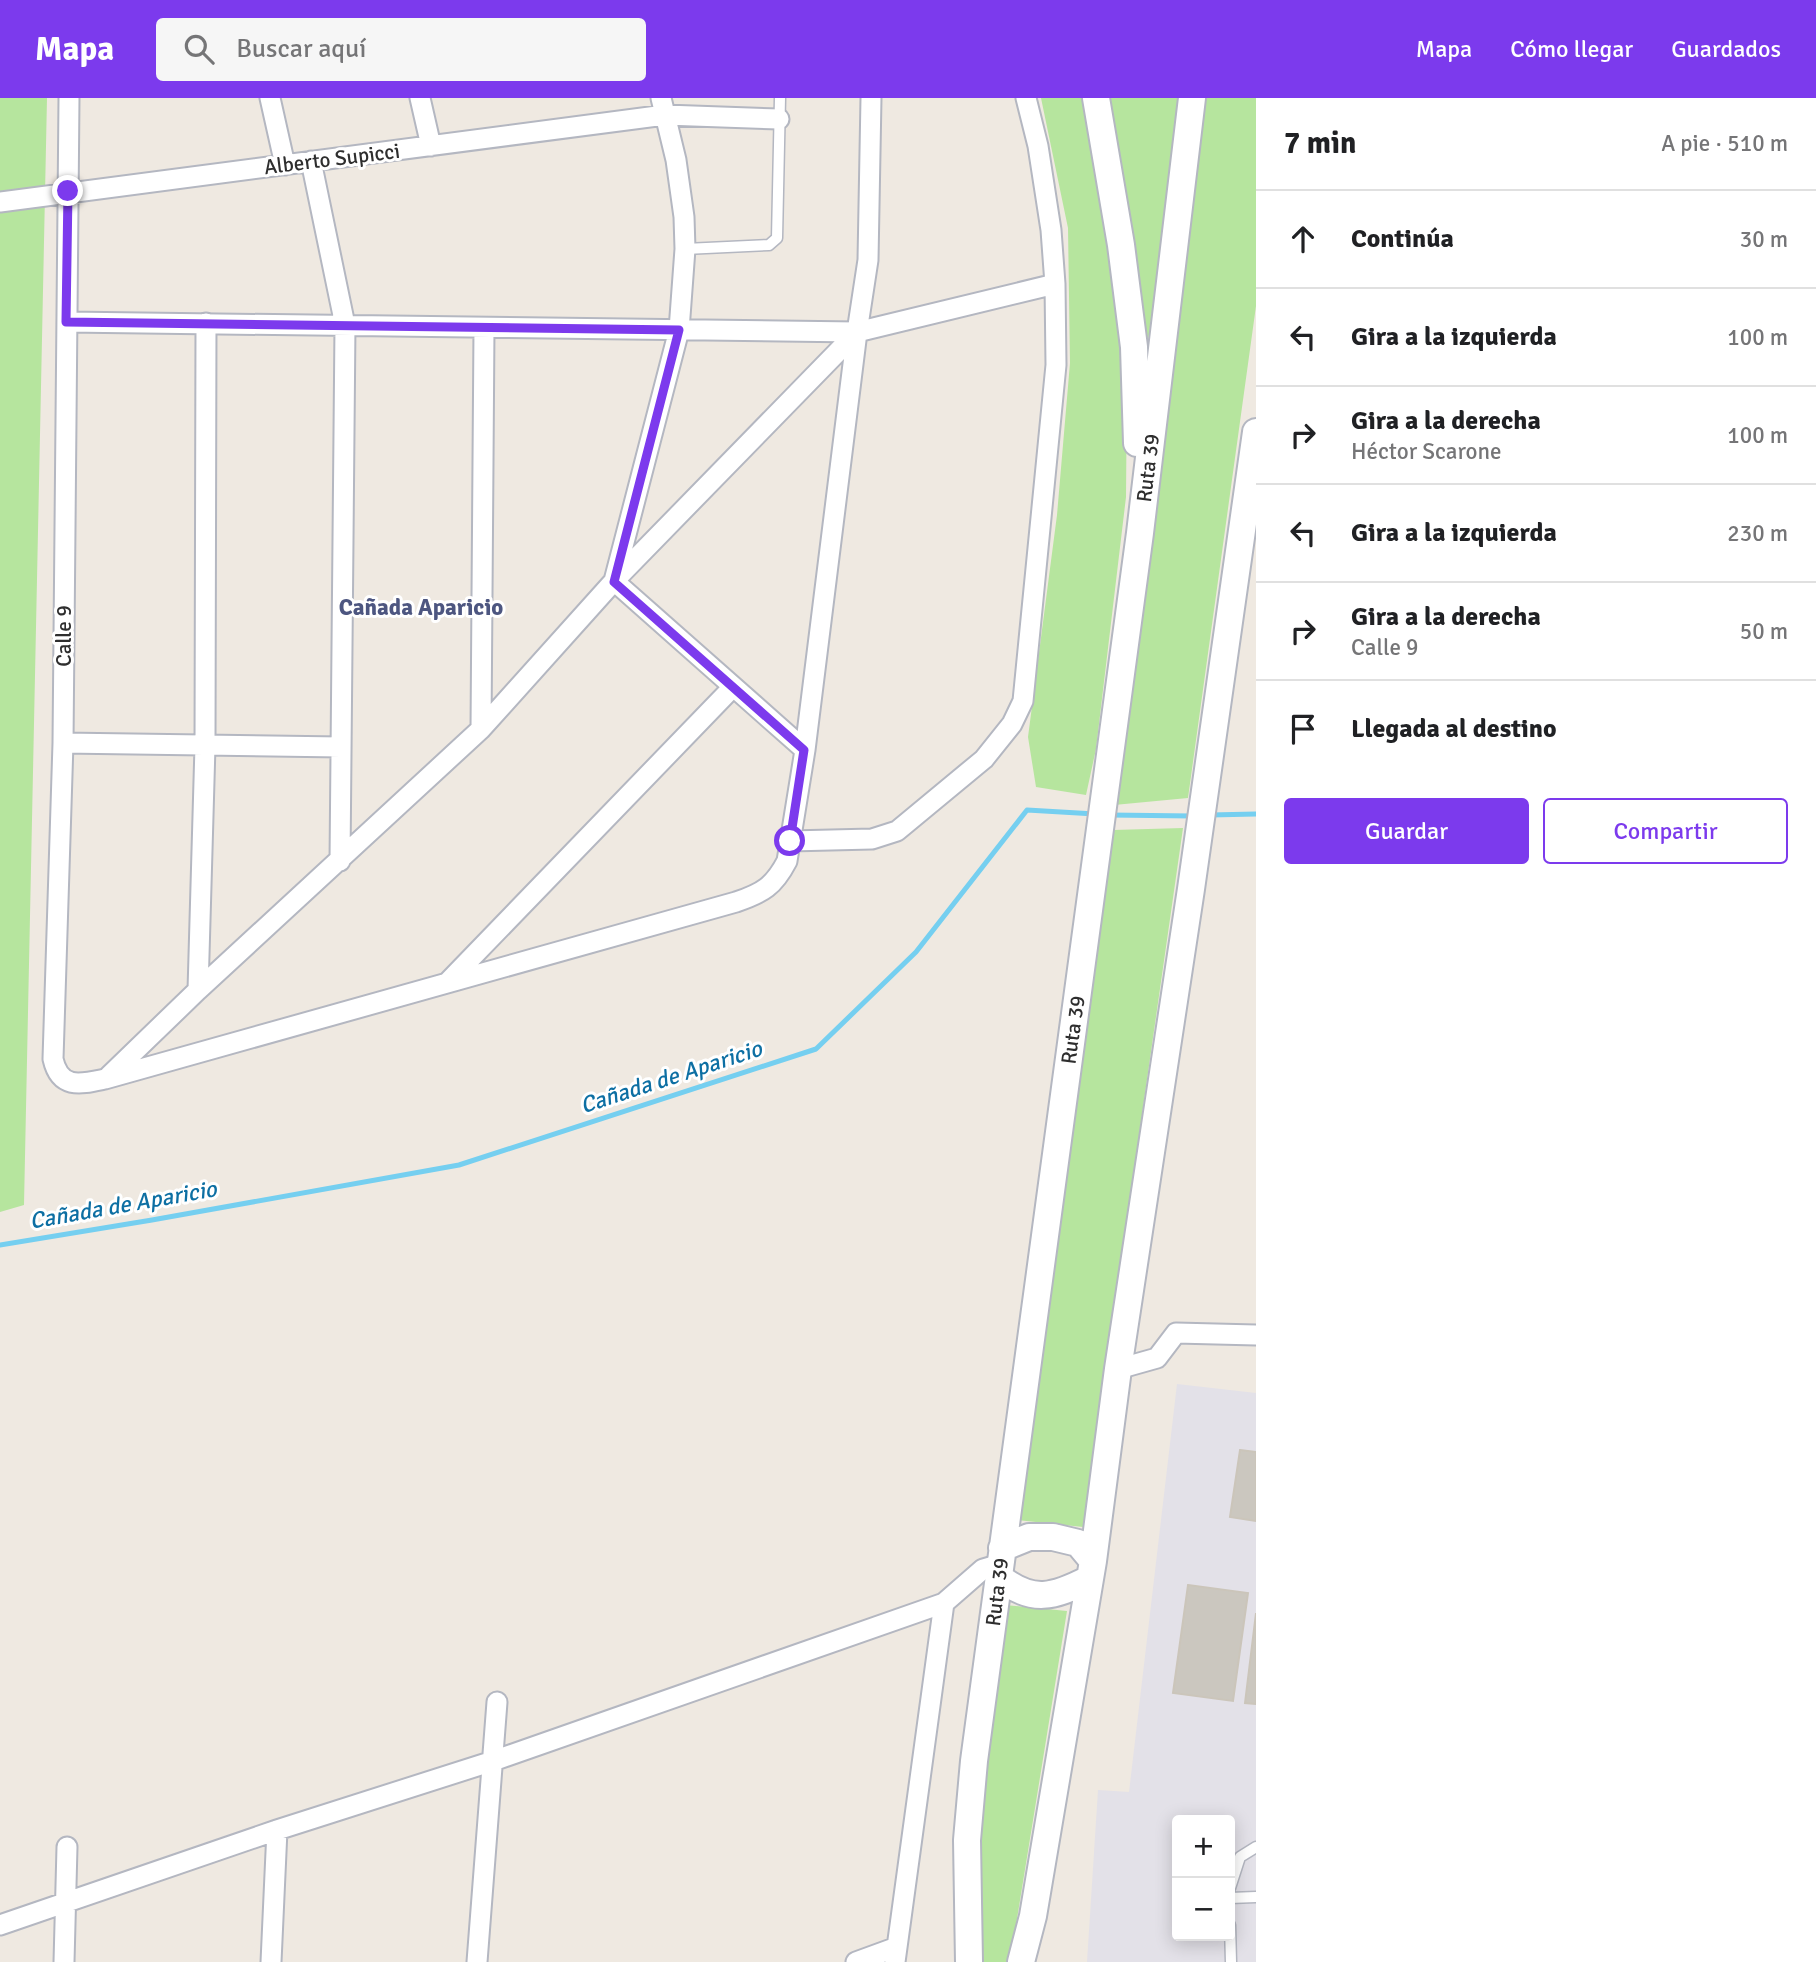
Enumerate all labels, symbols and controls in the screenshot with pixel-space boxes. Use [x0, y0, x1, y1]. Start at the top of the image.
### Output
search box [156, 18, 646, 81]
text: Mapa [35, 29, 114, 70]
icon: search [180, 30, 218, 68]
text: Buscar aquí [236, 33, 366, 65]
text: Mapa [1416, 34, 1472, 64]
text: Cómo llegar [1510, 34, 1633, 64]
text: Guardados [1671, 34, 1781, 64]
text: 7 min [1284, 125, 1356, 162]
text: A pie · 510 m [1661, 129, 1788, 158]
street label: Alberto Supicci [263, 138, 401, 180]
route end [52, 175, 83, 206]
icon: ahead [1284, 220, 1322, 258]
text: Continúa [1351, 223, 1454, 255]
text: 30 m [1740, 225, 1788, 254]
icon: left [1284, 318, 1322, 356]
text: Gira a la izquierda [1351, 321, 1557, 353]
text: 100 m [1727, 323, 1788, 352]
text: Gira a la derecha [1351, 405, 1541, 437]
icon: right [1284, 416, 1322, 454]
text: 100 m [1727, 421, 1788, 450]
street label: Ruta 39 [1131, 432, 1165, 504]
text: Héctor Scarone [1351, 437, 1502, 466]
icon: left [1284, 514, 1322, 552]
text: Gira a la izquierda [1351, 517, 1557, 549]
text: 230 m [1727, 519, 1788, 548]
district label: Cañada Aparicio [339, 593, 503, 622]
text: Gira a la derecha [1351, 601, 1541, 633]
street label: Calle 9 [51, 605, 77, 667]
icon: right [1284, 612, 1322, 650]
text: 50 m [1740, 617, 1788, 646]
text: Calle 9 [1351, 633, 1418, 662]
icon: arrive [1284, 710, 1322, 748]
text: Llegada al destino [1351, 713, 1557, 745]
button: Guardar [1284, 798, 1529, 864]
button: Compartir [1543, 798, 1788, 864]
route start [774, 825, 805, 856]
street label: Ruta 39 [1055, 994, 1091, 1066]
water label: Cañada de Aparicio [576, 1034, 767, 1120]
water label: Cañada de Aparicio [27, 1174, 220, 1236]
street label: Ruta 39 [980, 1556, 1014, 1628]
map controls [1172, 1815, 1235, 1941]
button: + [1172, 1815, 1235, 1878]
button: − [1172, 1878, 1235, 1941]

